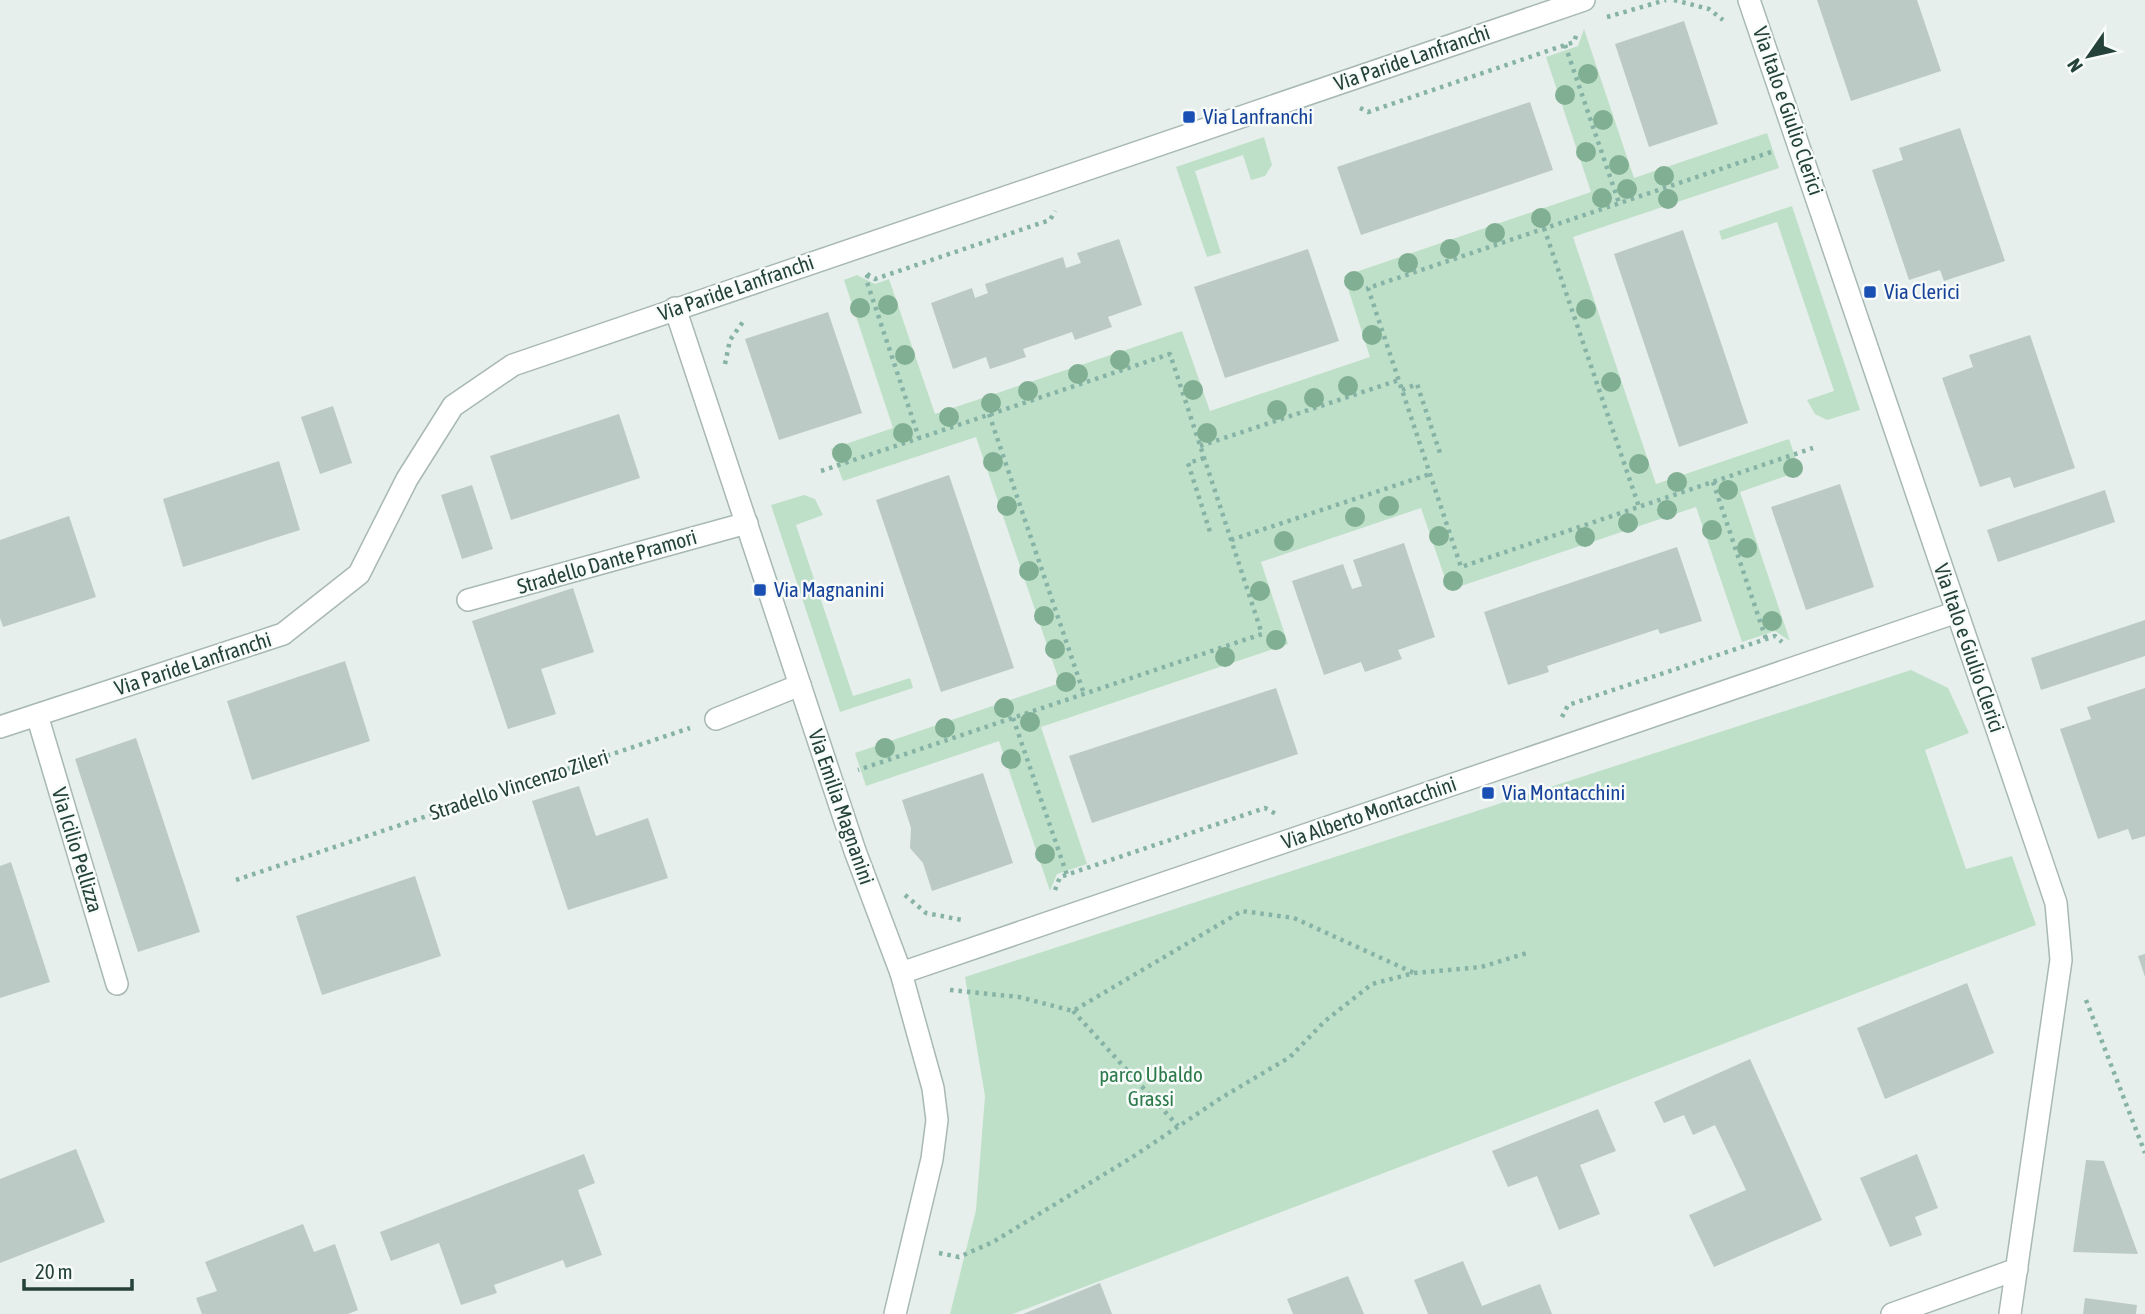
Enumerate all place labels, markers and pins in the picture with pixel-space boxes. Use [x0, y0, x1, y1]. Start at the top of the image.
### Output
place label: Via Lanfranchi [1203, 104, 1313, 128]
marker: Via Lanfranchi [1181, 109, 1197, 125]
place label: Via Clerici [1884, 279, 1960, 303]
marker: Via Clerici [1862, 284, 1878, 300]
place label: Via Magnanini [774, 577, 885, 601]
marker: Via Magnanini [752, 582, 768, 598]
place label: Via Montacchini [1502, 780, 1625, 804]
marker: Via Montacchini [1480, 785, 1496, 801]

